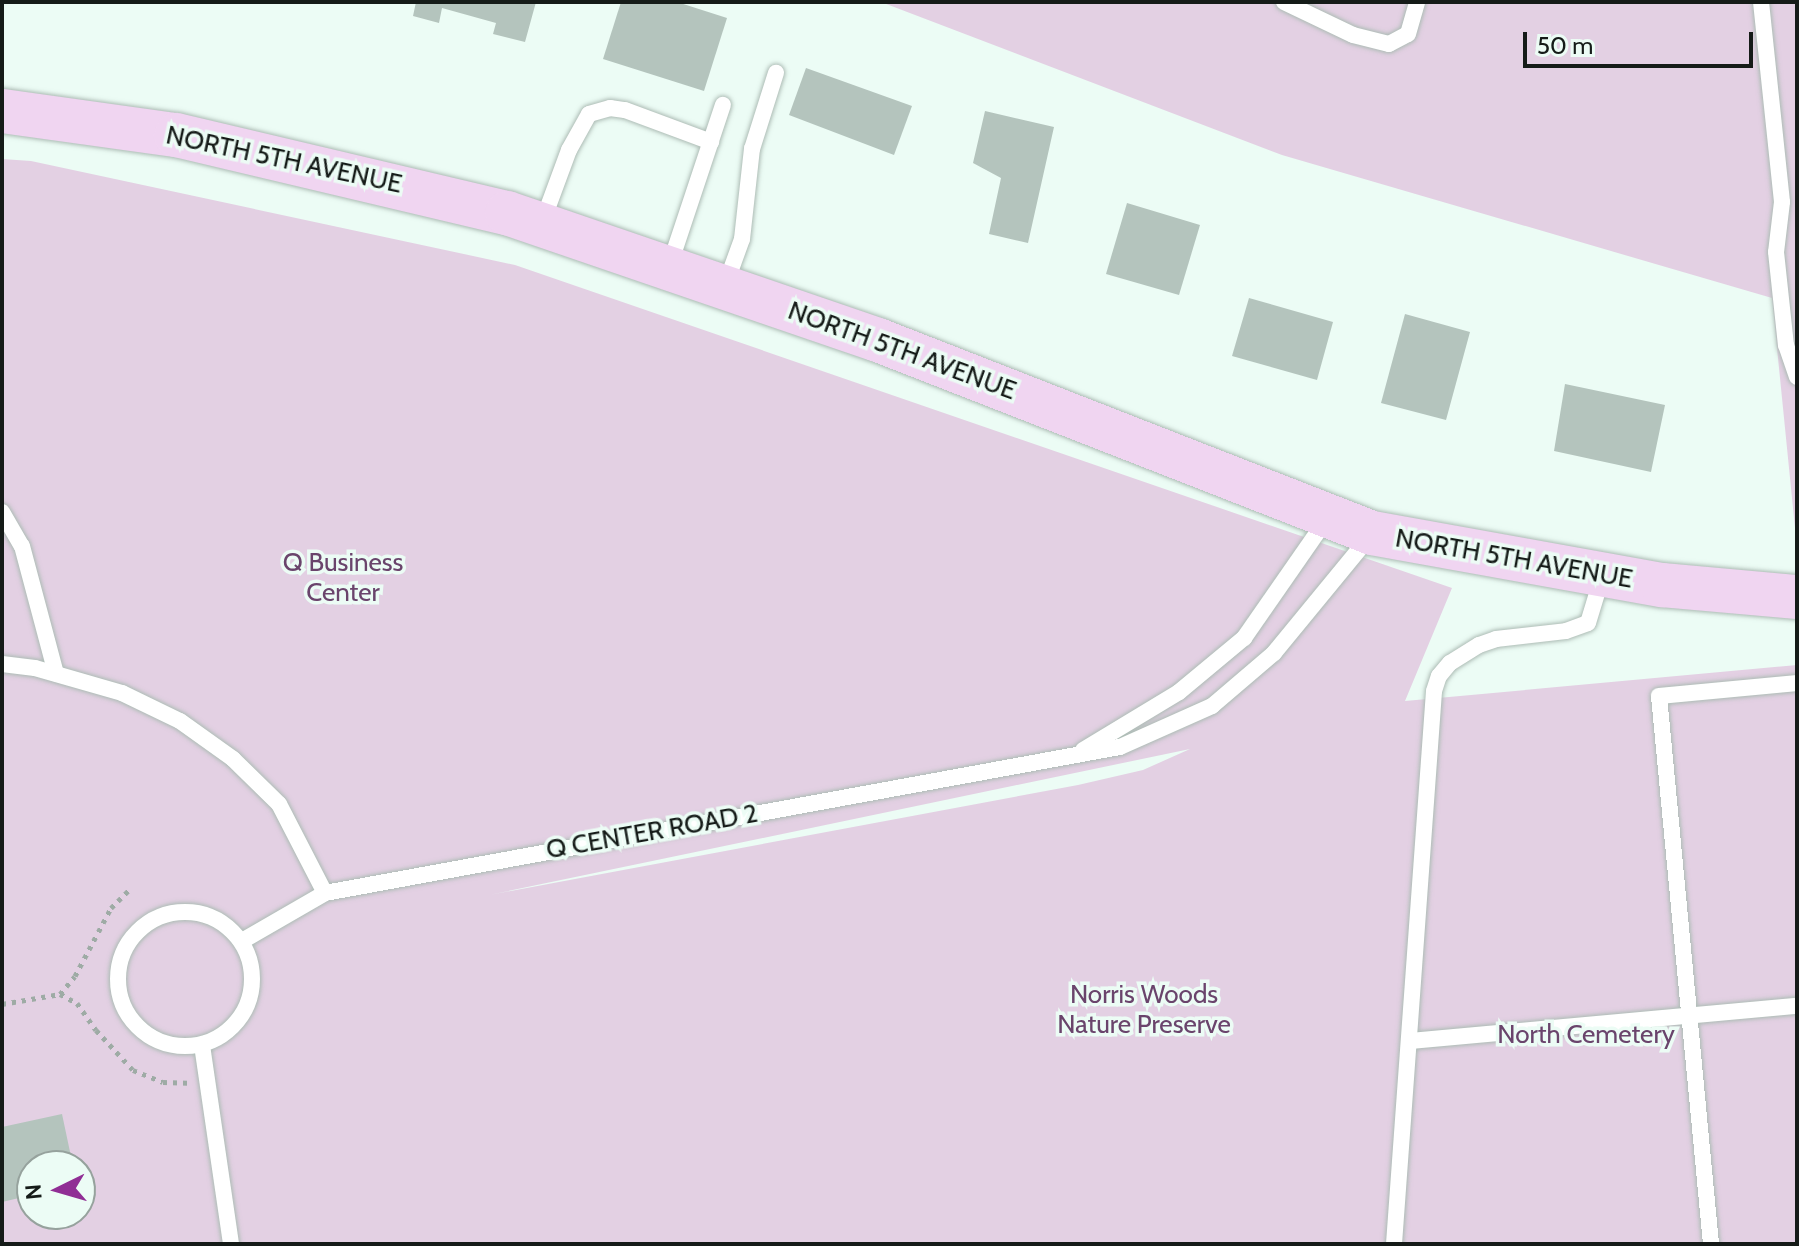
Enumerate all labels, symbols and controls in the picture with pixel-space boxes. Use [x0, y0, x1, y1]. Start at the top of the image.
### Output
scale bar [1527, 16, 1757, 66]
text: 50 m [1537, 31, 1593, 60]
street label: NORTH 5TH AVENUE [163, 120, 405, 200]
street label: NORTH 5TH AVENUE [784, 295, 1020, 407]
street label: NORTH 5TH AVENUE [1393, 523, 1635, 595]
park label: Q Business Center [283, 547, 403, 608]
street label: Q CENTER ROAD 2 [544, 798, 760, 866]
park label: Norris Woods Nature Preserve [1057, 979, 1231, 1040]
park label: North Cemetery [1497, 1019, 1675, 1051]
north arrow [16, 1150, 96, 1230]
text: N [19, 1183, 48, 1201]

